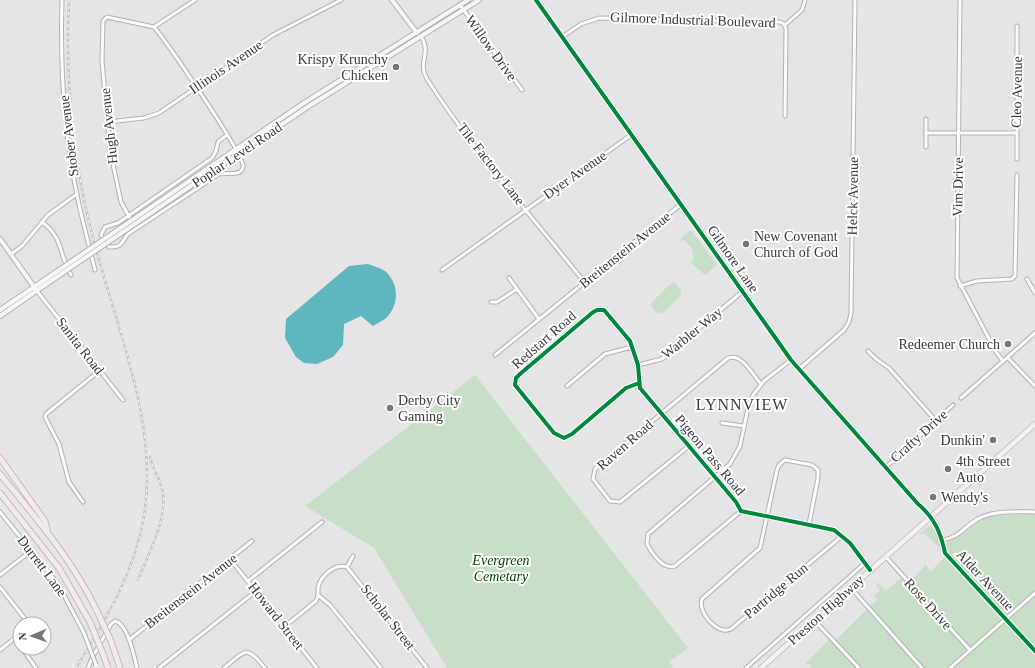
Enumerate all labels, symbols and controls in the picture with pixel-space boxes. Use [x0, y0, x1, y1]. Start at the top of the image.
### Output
street label: Gilmore Industrial Boulevard [610, 10, 776, 30]
street label: Willow Drive [462, 13, 520, 83]
street label: Illinois Avenue [187, 37, 265, 97]
place label: Krispy Krunchy Chicken [297, 52, 388, 83]
street label: Cleo Avenue [1009, 56, 1025, 128]
marker: Krispy Krunchy Chicken [391, 62, 401, 72]
street label: Hugh Avenue [98, 87, 120, 165]
street label: Stober Avenue [57, 95, 81, 177]
street label: Poplar Level Road [189, 119, 285, 191]
street label: Tile Factory Lane [454, 120, 528, 208]
street label: Dyer Avenue [541, 148, 609, 202]
street label: Helck Avenue [845, 157, 861, 235]
street label: Vim Drive [950, 157, 966, 217]
street label: Breitenstein Avenue [576, 209, 674, 291]
street label: Gilmore Lane [704, 223, 762, 295]
place label: New Covenant Church of God [754, 229, 838, 260]
marker: New Covenant Church of God [741, 239, 751, 249]
street label: Warbler Way [659, 304, 725, 362]
street label: Redstart Road [509, 308, 579, 372]
street label: Sanita Road [53, 315, 107, 377]
place label: Redeemer Church [899, 337, 1000, 352]
marker: Redeemer Church [1003, 339, 1013, 349]
place label: Derby City Gaming [398, 393, 461, 424]
district label: LYNNVIEW [696, 396, 788, 413]
marker: Derby City Gaming [385, 403, 395, 413]
street label: Crafty Drive [888, 407, 950, 465]
street label: Pigeon Pass Road [672, 412, 748, 498]
street label: Raven Road [594, 417, 656, 473]
place label: Dunkin' [940, 433, 985, 448]
marker: Dunkin' [988, 435, 998, 445]
place label: 4th Street Auto [956, 454, 1010, 485]
marker: 4th Street Auto [943, 464, 953, 474]
place label: Wendy's [941, 490, 988, 505]
marker: Wendy's [928, 492, 938, 502]
street label: Durrett Lane [14, 533, 70, 599]
street label: Alder Avenue [953, 547, 1017, 613]
street label: Breitenstein Avenue [142, 550, 240, 632]
park label: Evergreen Cemetary [471, 553, 530, 584]
street label: Partridge Run [741, 560, 811, 622]
street label: Preston Highway [785, 572, 867, 648]
street label: Rose Drive [901, 575, 955, 633]
street label: Howard Street [245, 579, 307, 653]
street label: Scholar Street [358, 581, 418, 653]
north arrow [12, 616, 52, 656]
text: N [16, 632, 28, 641]

